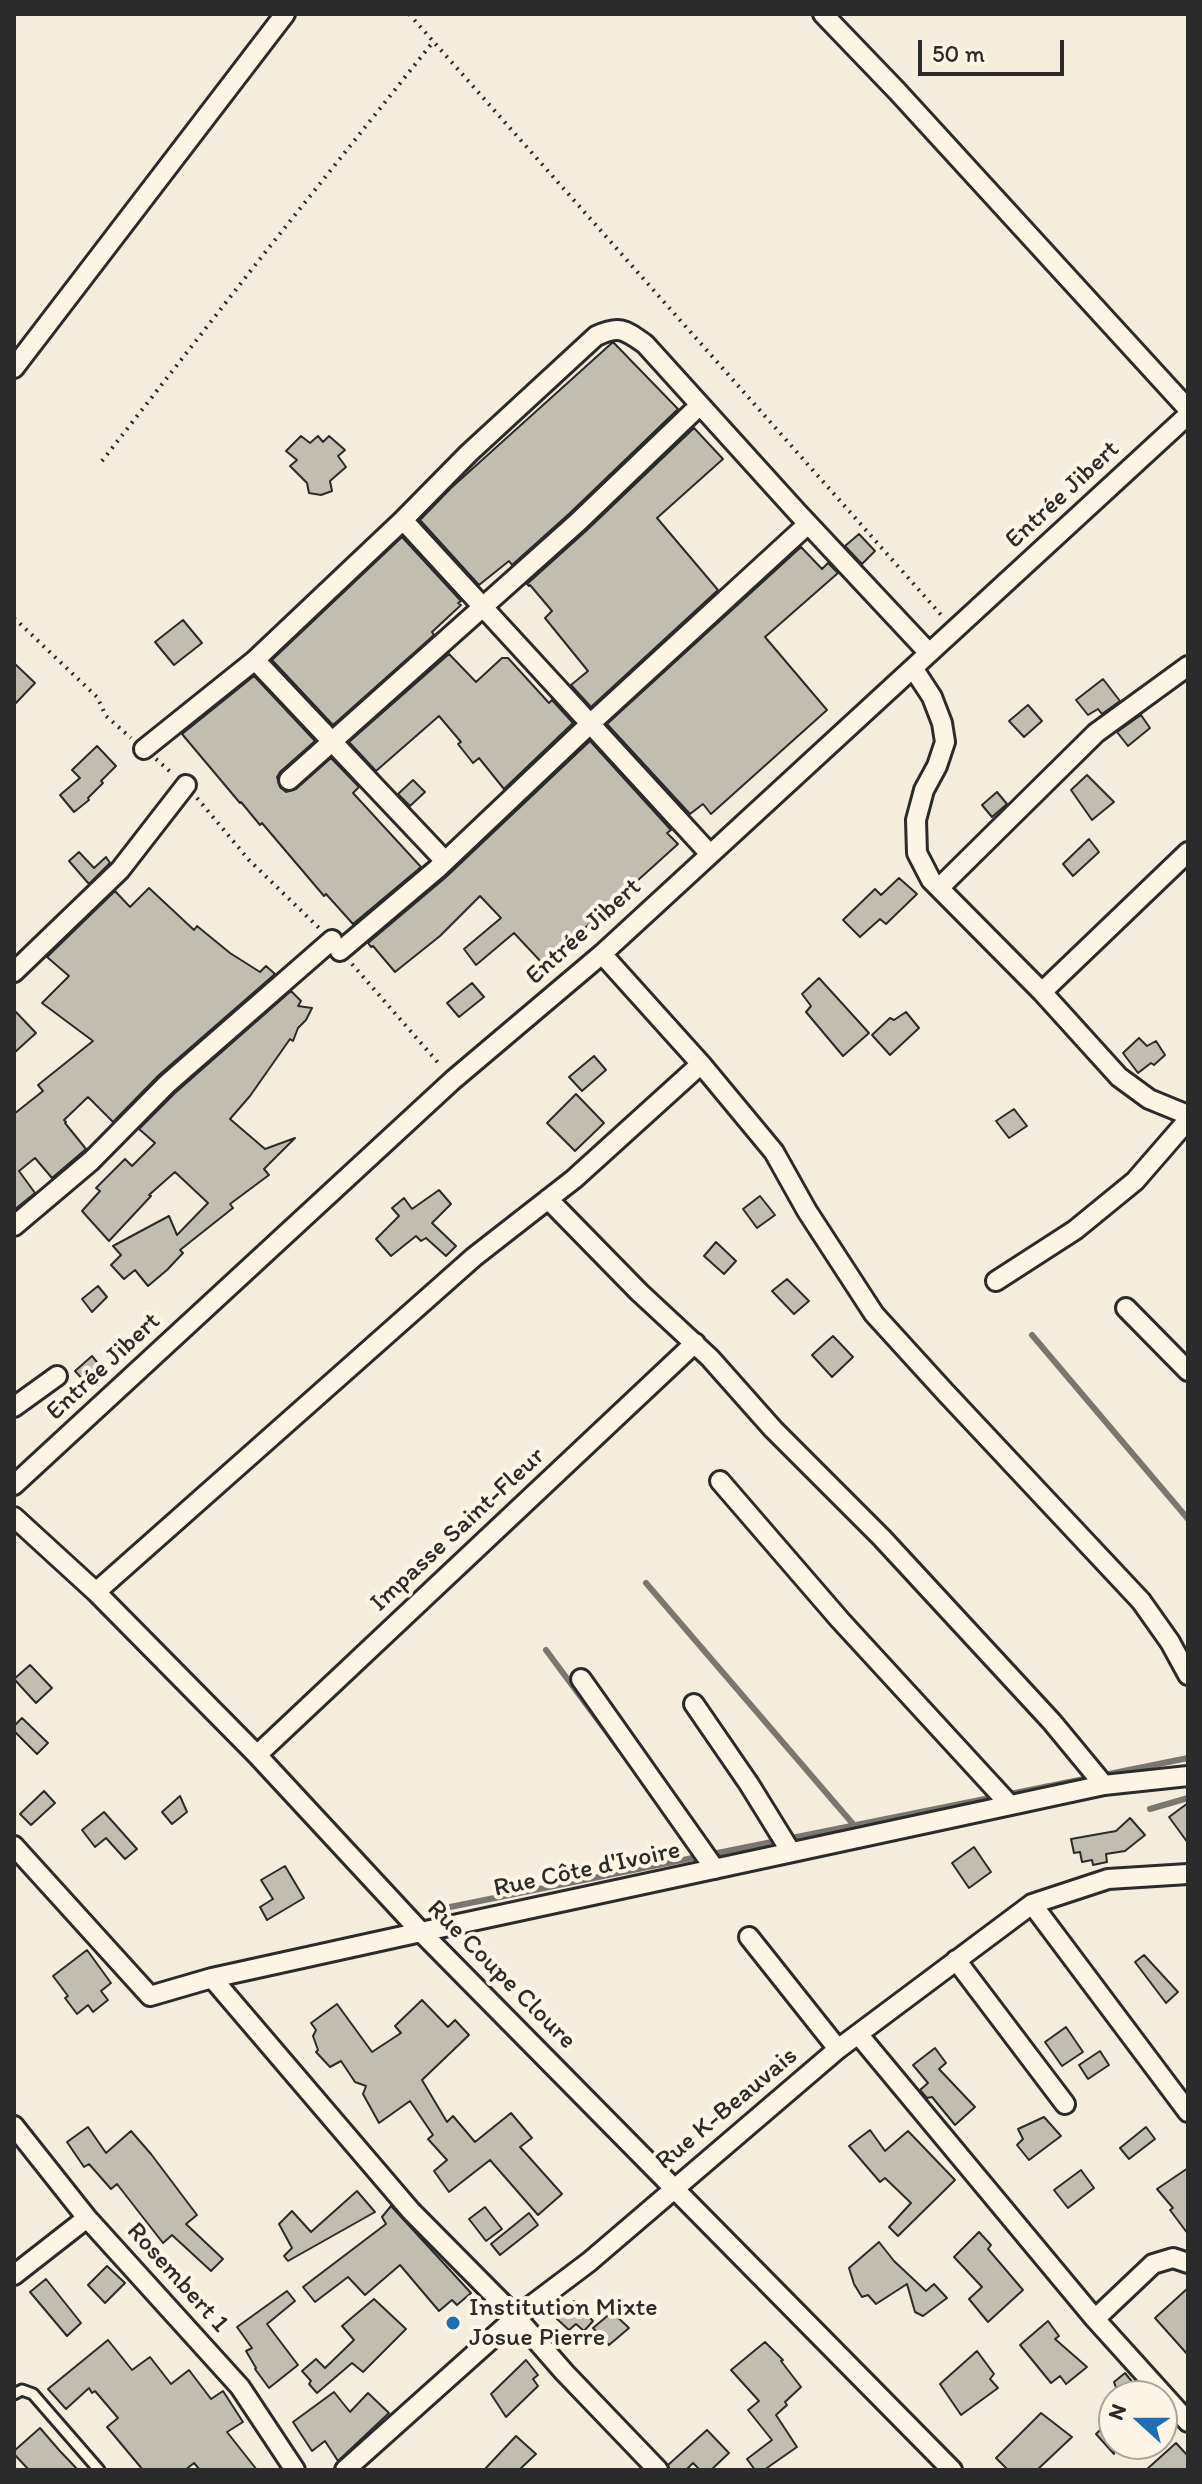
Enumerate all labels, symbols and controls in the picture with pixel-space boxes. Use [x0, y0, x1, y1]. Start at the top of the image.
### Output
scale bar [922, 24, 1068, 74]
text: 50 m [932, 39, 985, 68]
street label: Entrée Jibert [1000, 434, 1126, 556]
street label: Entrée Jibert [520, 872, 648, 992]
street label: Entrée Jibert [41, 1306, 167, 1428]
street label: Impasse Saint-Fleur [364, 1441, 552, 1619]
street label: Rue Côte d'Ivoire [491, 1835, 683, 1905]
street label: Rue Coupe Cloure [420, 1894, 582, 2056]
street label: Rue K-Beauvais [650, 2041, 804, 2177]
street label: Rosembert 1 [119, 2216, 235, 2340]
place label: Institution Mixte Josue Pierre [469, 2292, 658, 2354]
marker: Institution Mixte Josue Pierre [444, 2314, 462, 2332]
north arrow [1098, 2380, 1178, 2460]
text: N [1102, 2400, 1132, 2424]

